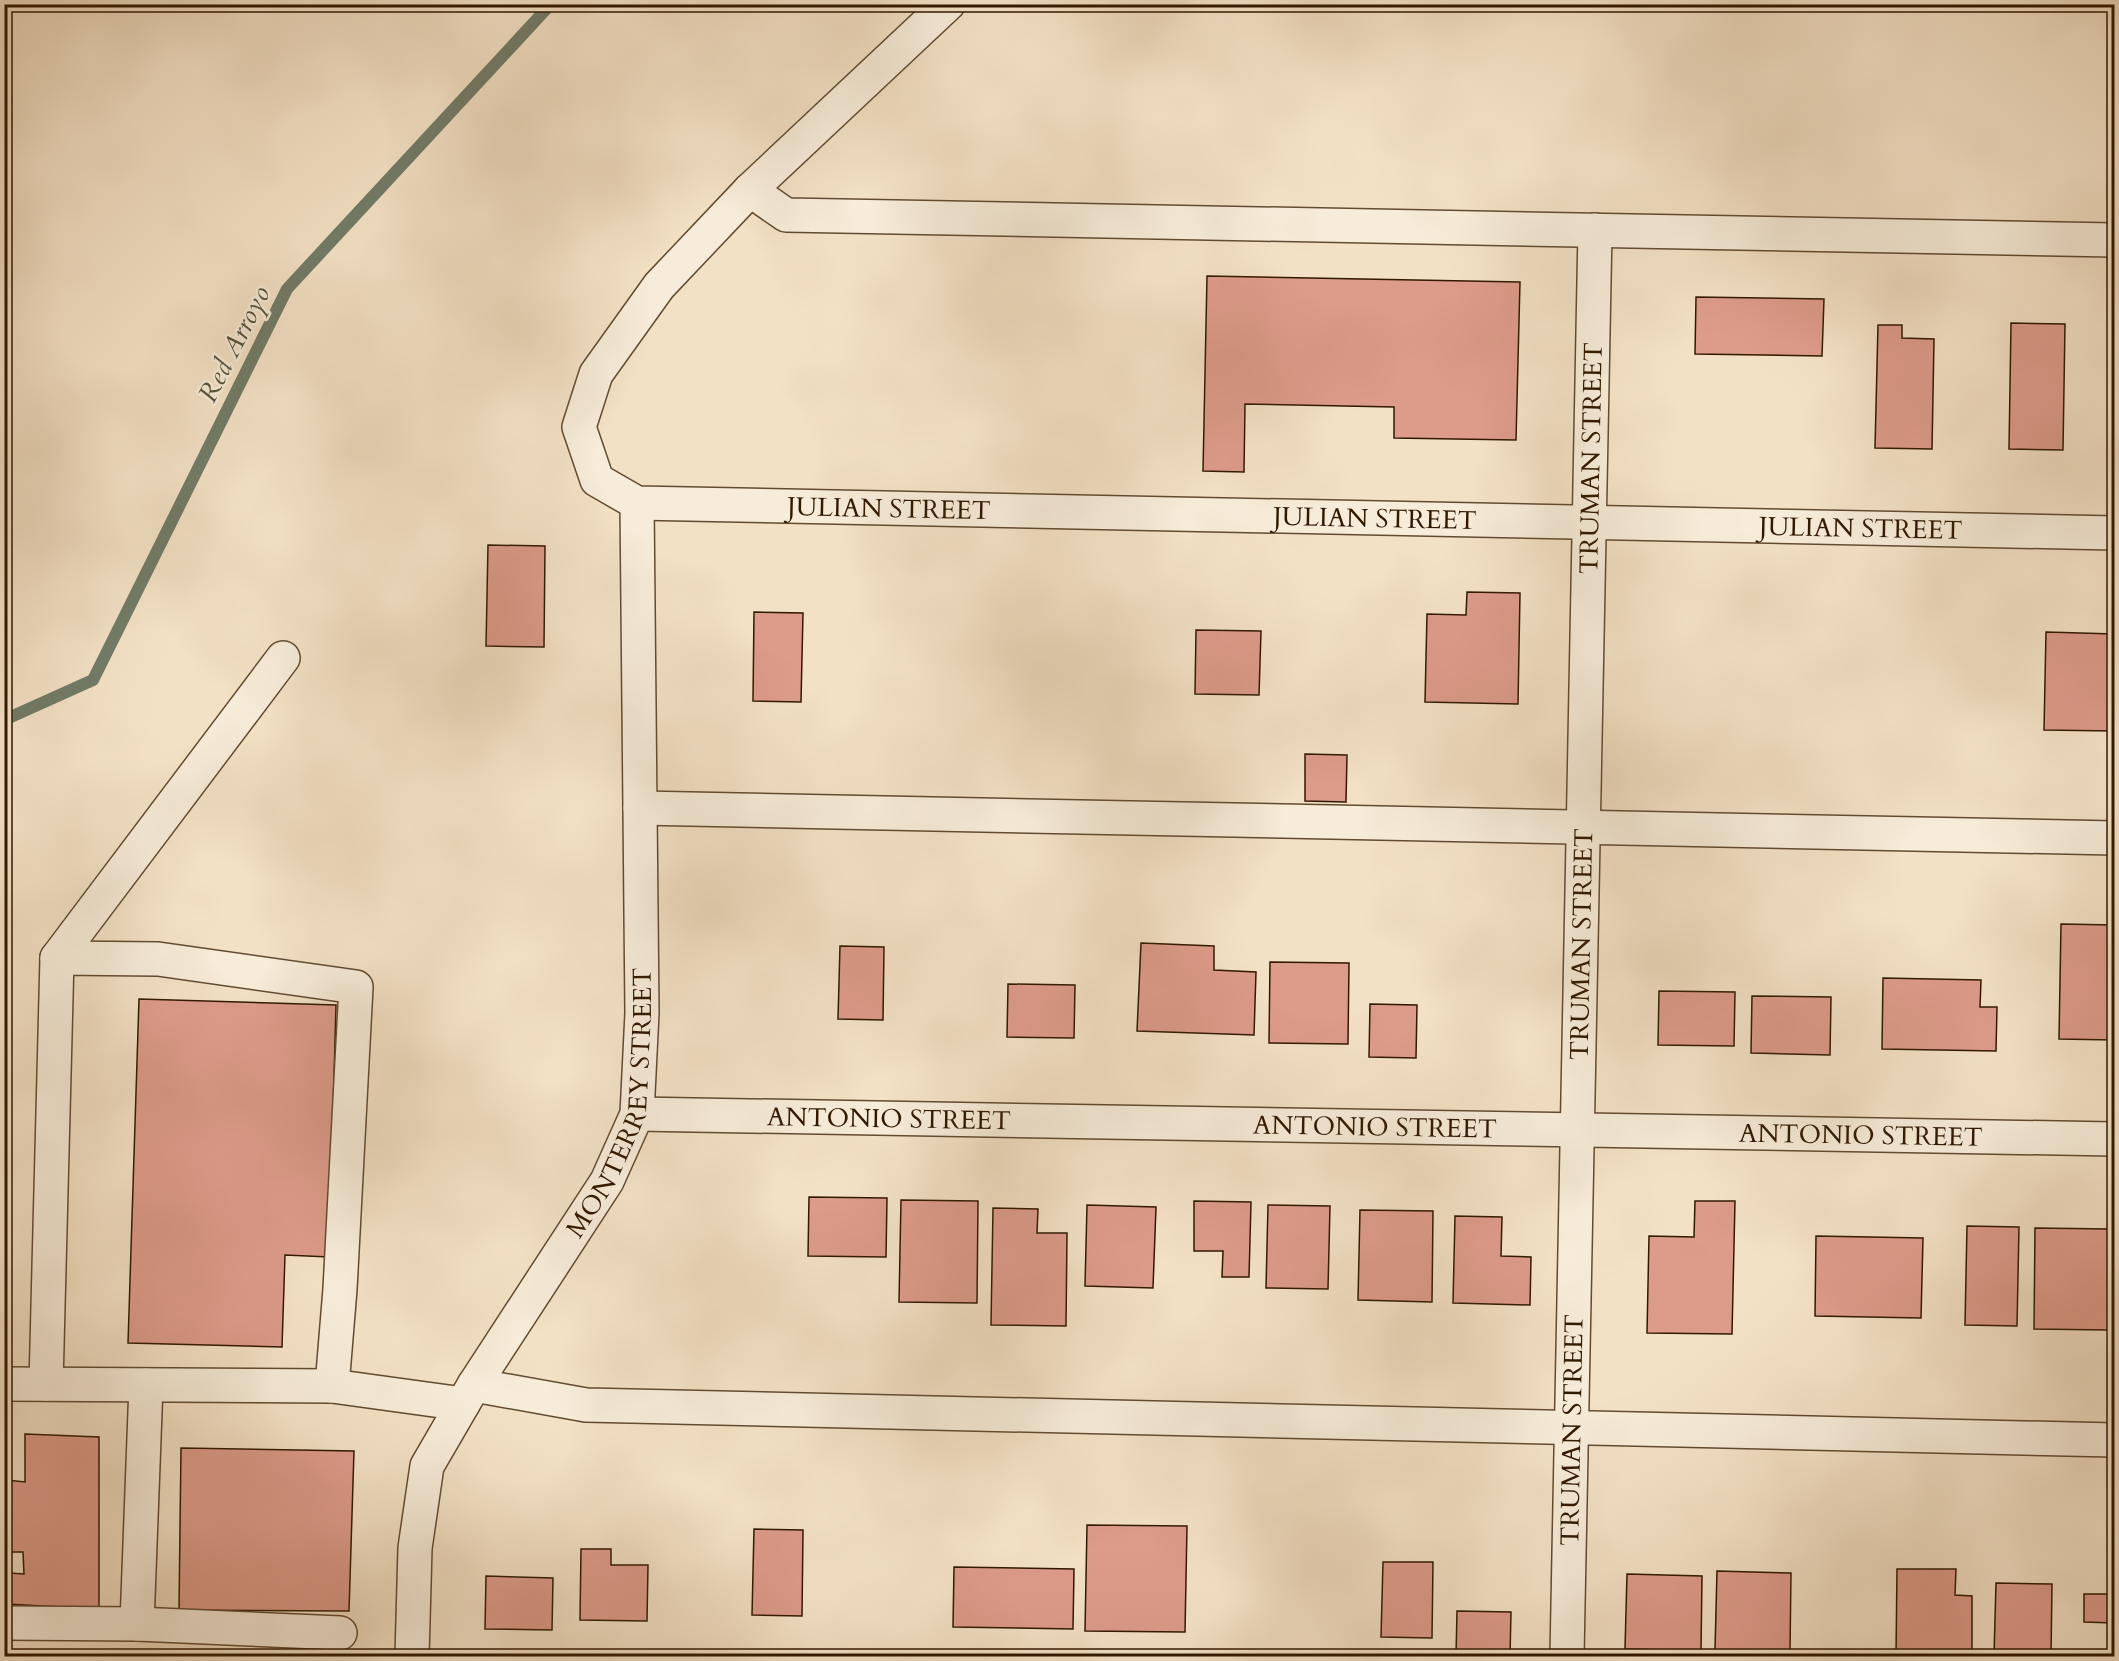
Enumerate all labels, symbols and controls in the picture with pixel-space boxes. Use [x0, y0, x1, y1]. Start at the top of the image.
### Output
water label: Red Arroyo [189, 279, 280, 409]
street label: TRUMAN STREET [1571, 342, 1611, 574]
street label: JULIAN STREET [783, 489, 991, 528]
street label: JULIAN STREET [1269, 499, 1477, 538]
street label: JULIAN STREET [1755, 509, 1963, 548]
street label: TRUMAN STREET [1562, 828, 1601, 1060]
street label: MONTERREY STREET [558, 967, 660, 1245]
street label: ANTONIO STREET [767, 1099, 1011, 1138]
street label: ANTONIO STREET [1253, 1107, 1497, 1147]
street label: ANTONIO STREET [1738, 1116, 1983, 1155]
street label: TRUMAN STREET [1552, 1314, 1592, 1546]

